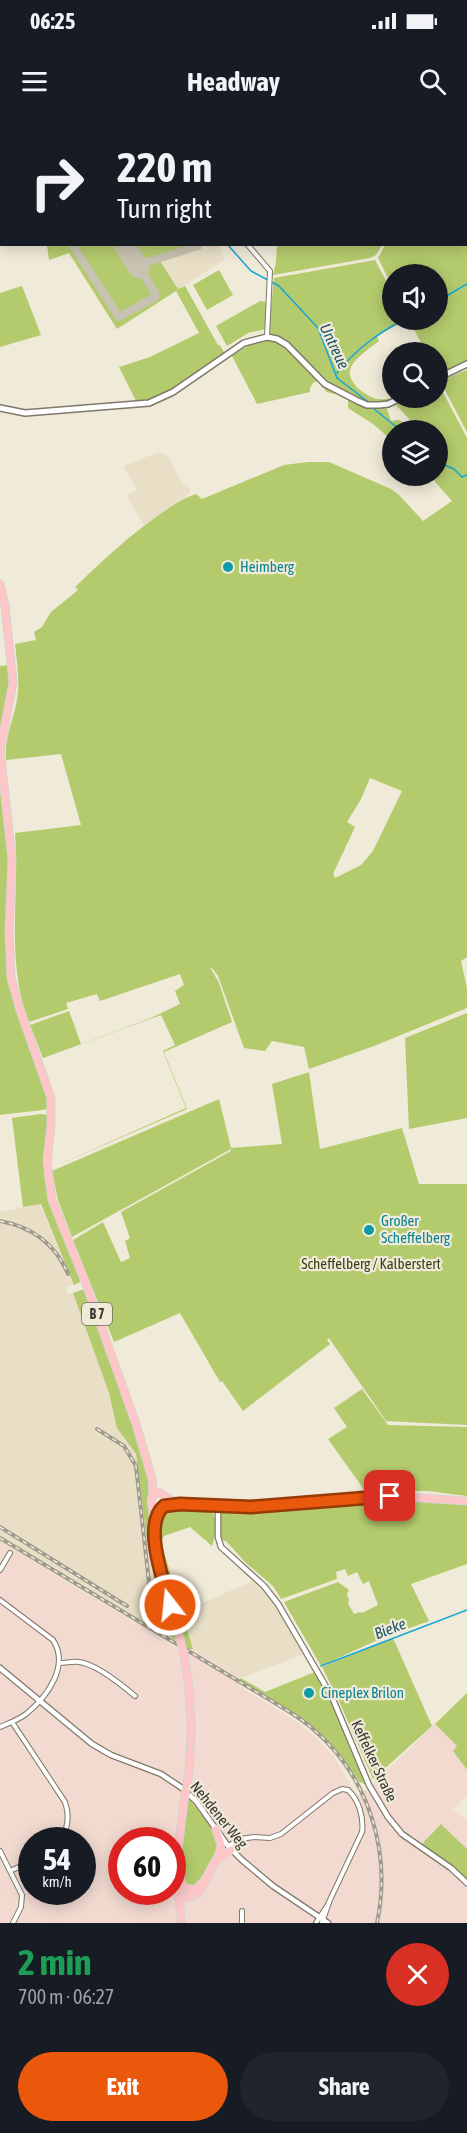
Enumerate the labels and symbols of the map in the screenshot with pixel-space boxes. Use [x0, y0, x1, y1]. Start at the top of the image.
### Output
water label: Untreue [317, 320, 353, 372]
place label: Heimberg [240, 558, 295, 575]
marker: Heimberg [221, 560, 235, 574]
place label: Großer Scheffelberg [381, 1212, 451, 1246]
marker: Großer Scheffelberg [362, 1223, 376, 1237]
park label: Scheffelberg / Kalberstert [301, 1255, 441, 1272]
road number: B 7 [82, 1303, 112, 1325]
pin [364, 1470, 415, 1521]
position arrow [138, 1573, 202, 1637]
water label: Bieke [372, 1614, 408, 1642]
place label: Cineplex Brilon [321, 1684, 404, 1701]
marker: Cineplex Brilon [302, 1686, 316, 1700]
street label: Keffelker Straße [348, 1717, 401, 1804]
street label: Nehdener Weg [187, 1778, 252, 1852]
speed limit sign: 60 [108, 1827, 186, 1905]

